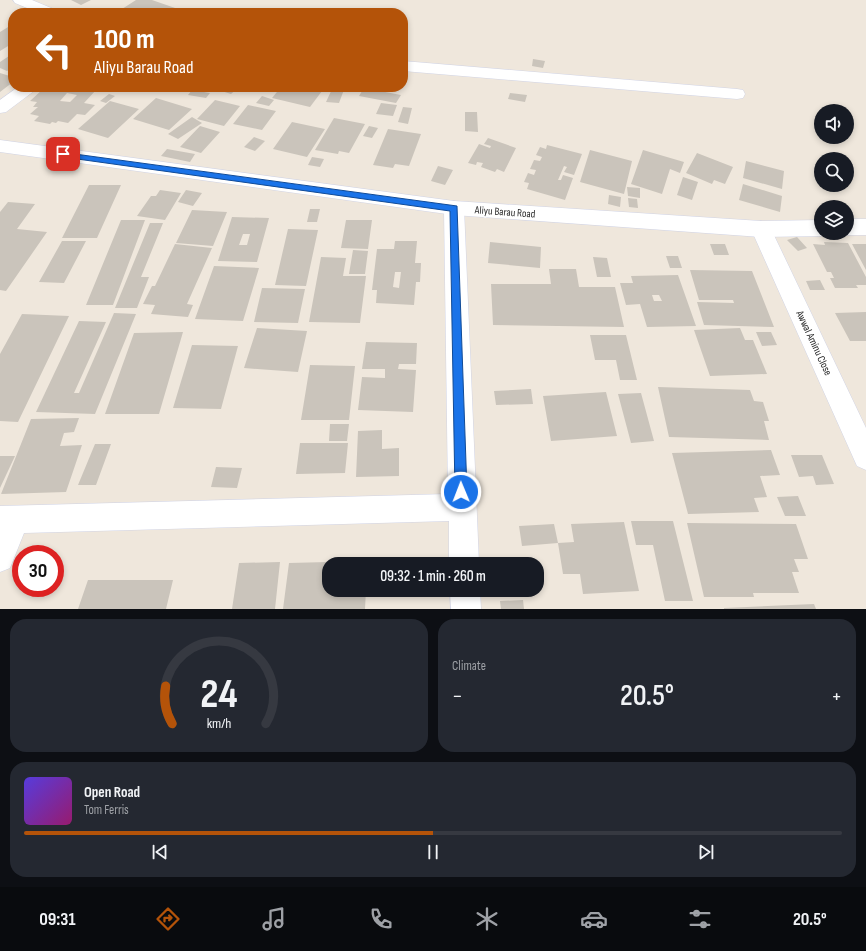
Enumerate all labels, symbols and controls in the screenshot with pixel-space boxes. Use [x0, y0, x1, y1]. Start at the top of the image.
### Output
text: 100 m [94, 23, 155, 56]
icon: left [28, 24, 80, 76]
text: Aliyu Barau Road [94, 57, 194, 78]
map controls [814, 104, 854, 240]
button: sound [814, 104, 854, 144]
pin [46, 137, 80, 171]
icon: arrive [52, 143, 74, 165]
button: search [814, 152, 854, 192]
button: layers [814, 200, 854, 240]
street label: Aliyu Barau Road [473, 203, 536, 221]
street label: Awwal Aminu Close [793, 308, 835, 378]
position arrow [440, 471, 482, 513]
speed limit sign: 30 [12, 545, 64, 597]
text: 09:32 · 1 min · 260 m [380, 567, 486, 586]
text: Climate [452, 658, 486, 674]
text: 24 [200, 669, 238, 718]
text: 20.5° [620, 678, 674, 714]
text: − [452, 683, 463, 710]
text: + [831, 683, 842, 710]
text: km/h [207, 714, 231, 731]
text: Open Road [84, 783, 140, 802]
text: Tom Ferris [84, 802, 129, 818]
icon: previous [149, 841, 171, 863]
icon: pause [422, 841, 444, 863]
icon: next [695, 841, 717, 863]
icon: directions [154, 905, 182, 933]
icon: music [260, 905, 288, 933]
icon: phone [367, 905, 395, 933]
icon: climate [473, 905, 501, 933]
icon: car [580, 905, 608, 933]
icon: filters [686, 905, 714, 933]
text: 09:31 [39, 909, 75, 930]
text: 20.5° [793, 909, 827, 930]

